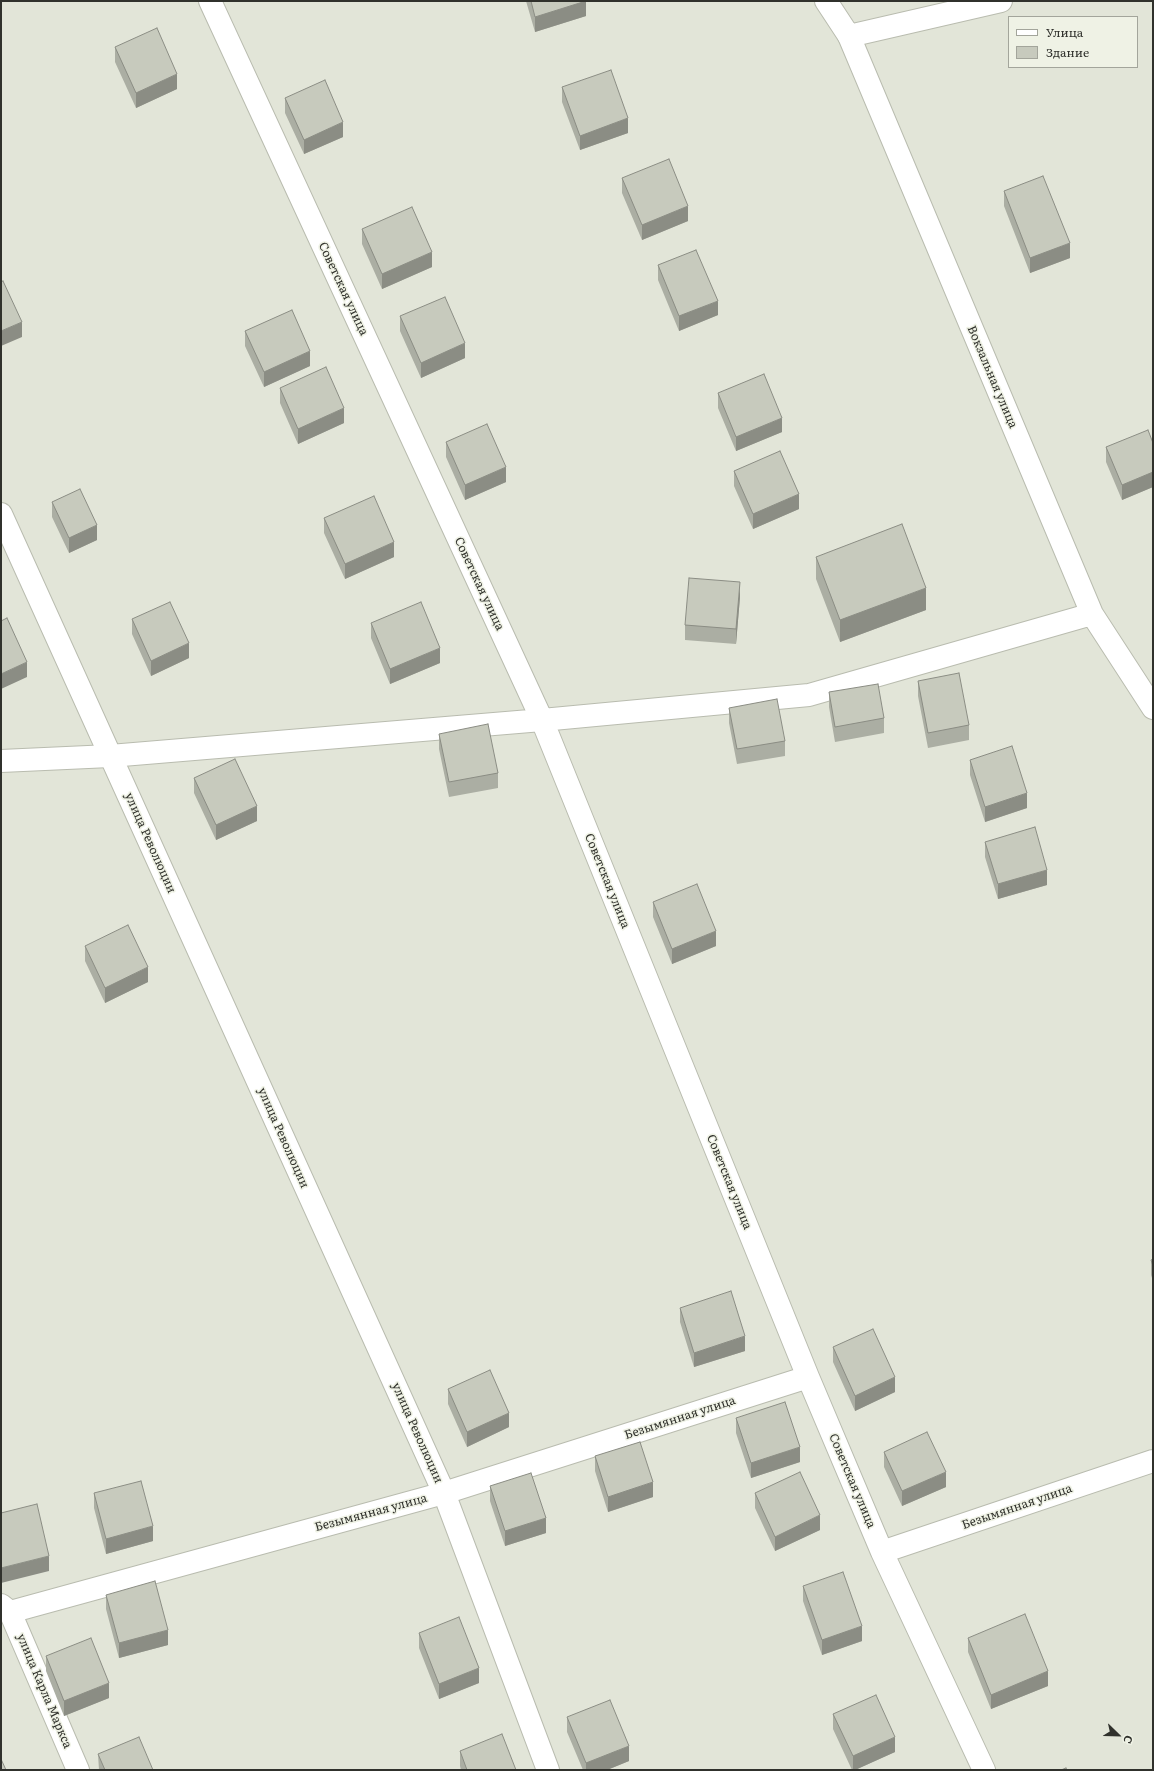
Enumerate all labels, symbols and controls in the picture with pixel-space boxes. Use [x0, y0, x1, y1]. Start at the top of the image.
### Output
legend [1008, 16, 1138, 68]
text: Улица [1046, 23, 1083, 41]
text: Здание [1046, 43, 1089, 61]
street label: Советская улица [315, 240, 371, 338]
street label: Вокзальная улица [964, 324, 1020, 430]
street label: Советская улица [451, 535, 507, 633]
street label: улица Революции [121, 790, 179, 896]
street label: Советская улица [581, 831, 633, 931]
street label: улица Революции [254, 1085, 312, 1191]
street label: Советская улица [703, 1132, 755, 1232]
street label: улица Революции [388, 1380, 446, 1486]
street label: Безымянная улица [623, 1393, 737, 1443]
street label: Советская улица [826, 1432, 878, 1530]
street label: Безымянная улица [960, 1481, 1074, 1533]
street label: Безымянная улица [313, 1491, 429, 1535]
street label: улица Карла Маркса [13, 1631, 75, 1751]
north arrow [1098, 1715, 1138, 1755]
text: С [1120, 1733, 1138, 1746]

